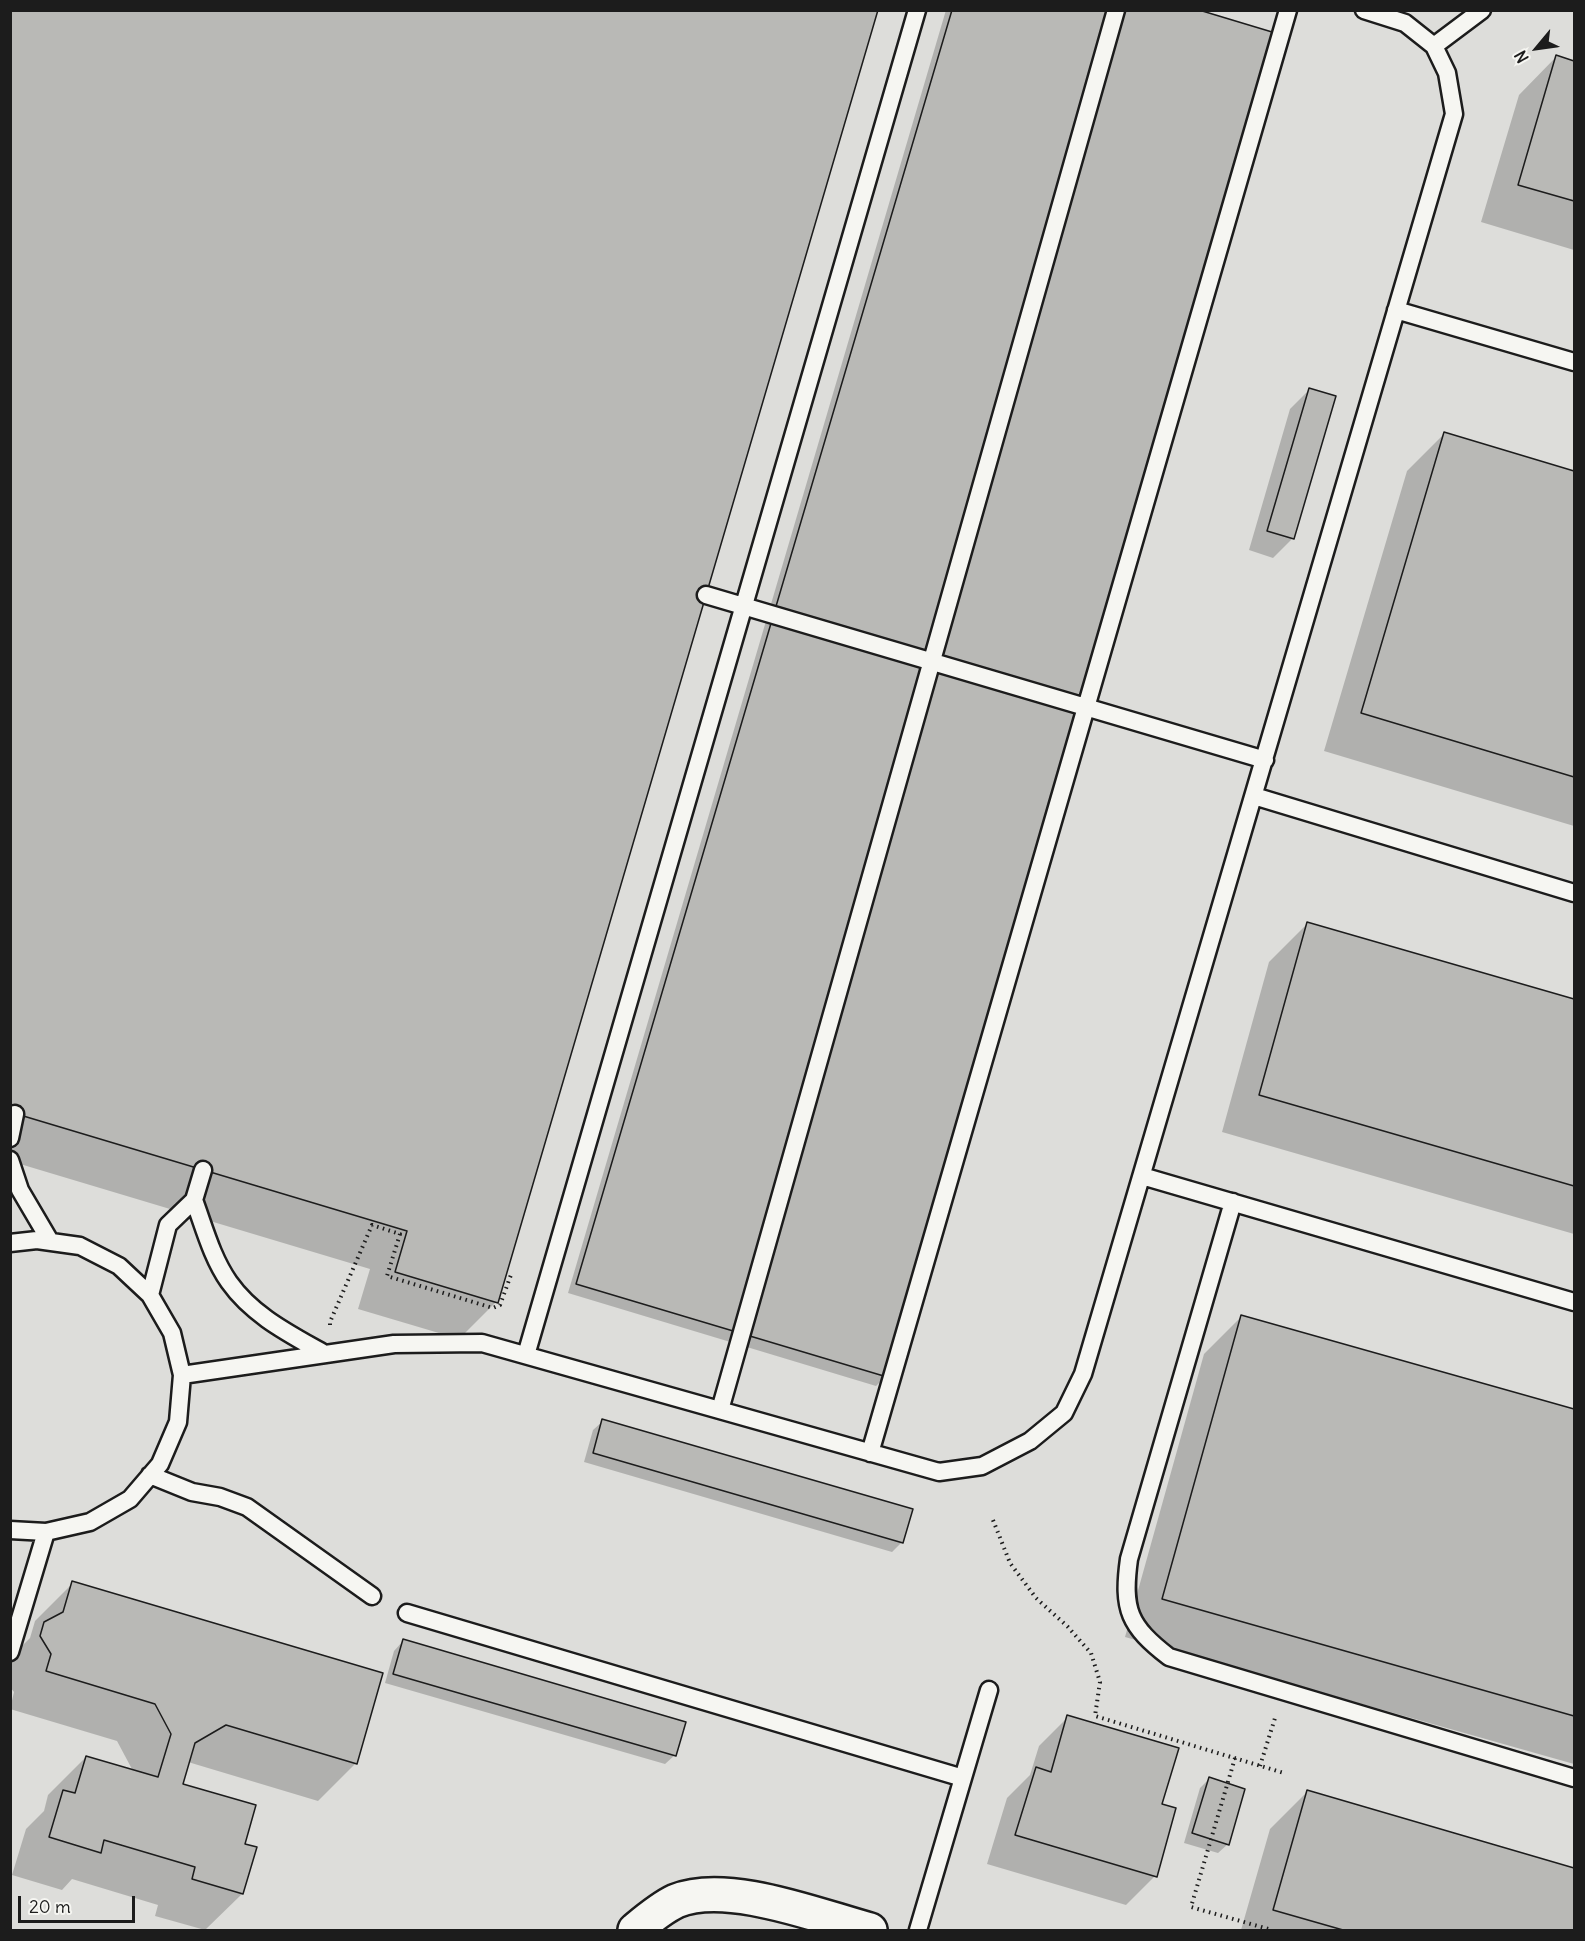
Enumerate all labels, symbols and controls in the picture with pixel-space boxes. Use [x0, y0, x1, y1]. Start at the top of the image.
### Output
north arrow [1507, 18, 1567, 78]
text: N [1510, 47, 1533, 66]
scale bar [21, 1884, 138, 1922]
text: 20 m [29, 1895, 71, 1918]

